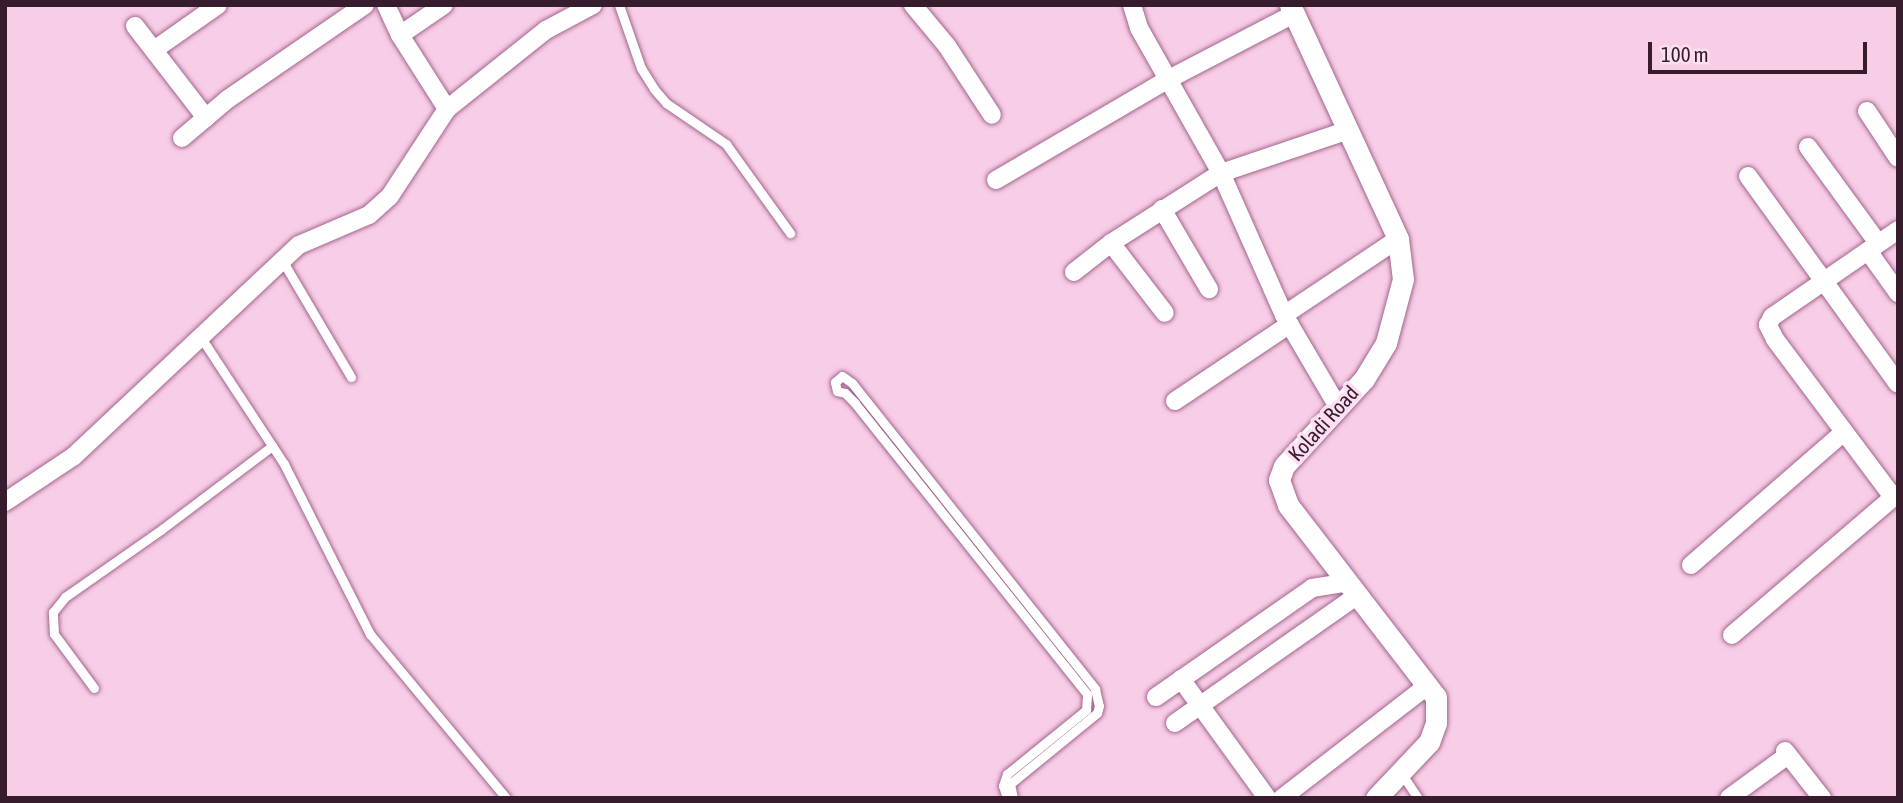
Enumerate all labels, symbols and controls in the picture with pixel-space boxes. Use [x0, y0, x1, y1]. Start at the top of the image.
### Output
scale bar [1651, 28, 1870, 72]
text: 100 m [1661, 42, 1709, 66]
street label: Koladi Road [1283, 380, 1363, 466]

